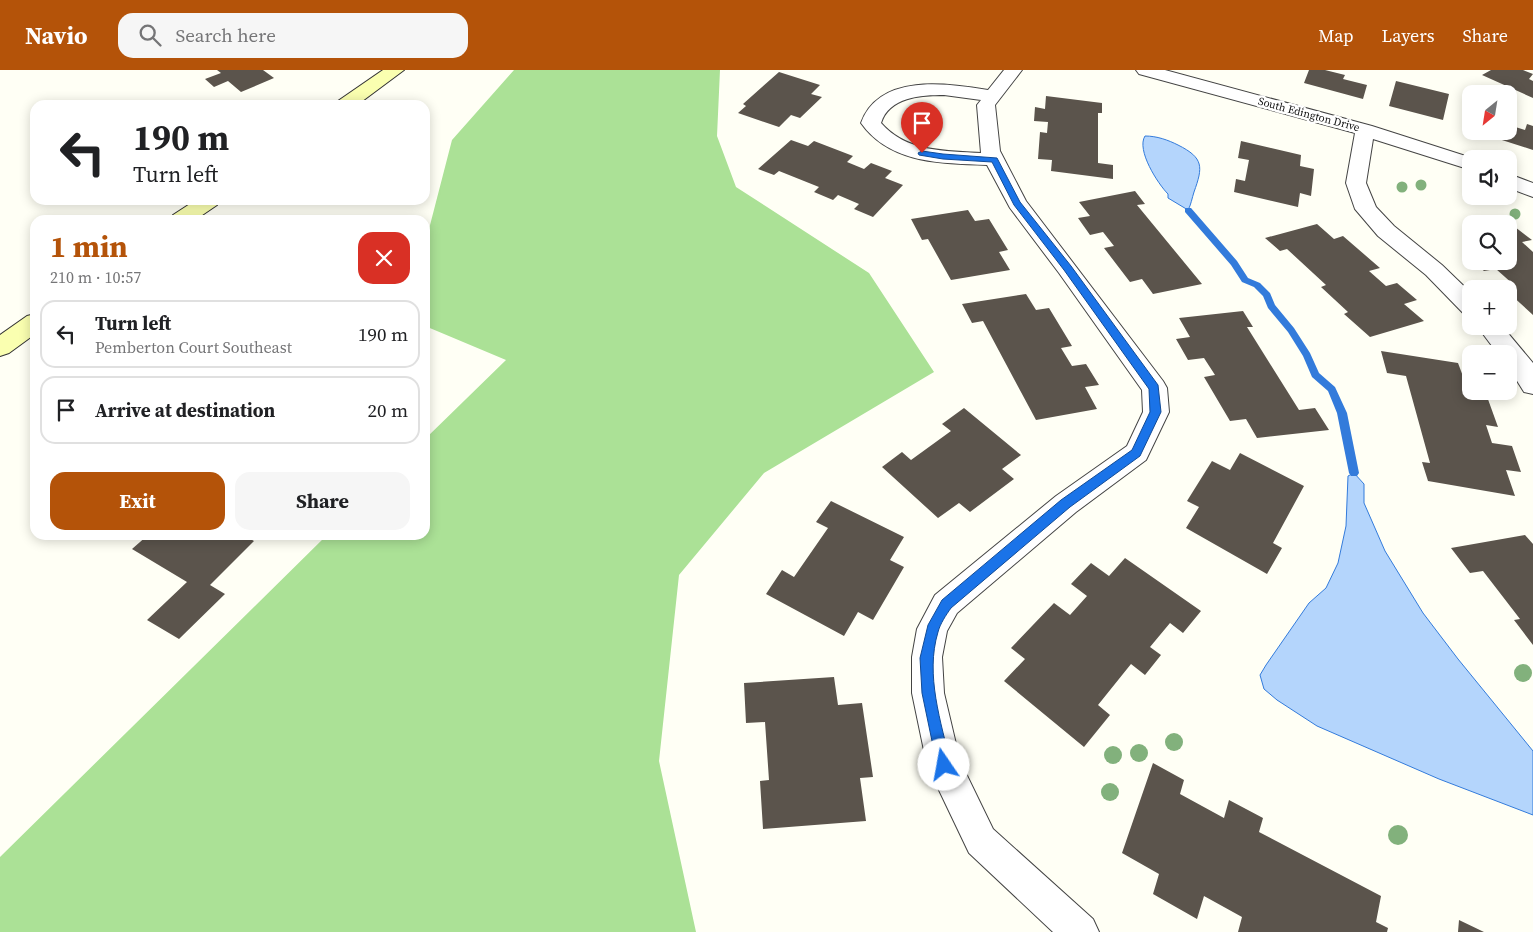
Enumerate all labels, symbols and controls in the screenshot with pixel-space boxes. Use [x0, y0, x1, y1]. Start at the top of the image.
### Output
search box [118, 13, 468, 58]
text: Navio [25, 19, 88, 52]
icon: search [136, 21, 164, 49]
text: Search here [176, 22, 276, 48]
text: Map [1318, 23, 1353, 48]
text: Layers [1381, 23, 1434, 48]
text: Share [1462, 23, 1508, 48]
north arrow [1462, 85, 1518, 140]
map controls [1462, 85, 1517, 400]
street label: South Edington Drive [1256, 94, 1362, 135]
pin [901, 102, 943, 153]
icon: arrive [908, 109, 936, 137]
text: 190 m [133, 114, 229, 162]
icon: left [50, 120, 115, 185]
button: sound [1462, 150, 1517, 205]
text: Turn left [133, 159, 218, 189]
button: search [1462, 215, 1517, 270]
text: 1 min [50, 226, 128, 267]
button: close [358, 232, 410, 284]
text: 210 m · 10:57 [50, 266, 141, 288]
button: + [1462, 280, 1517, 335]
text: Turn left [95, 310, 171, 336]
icon: left [52, 320, 80, 348]
text: 190 m [358, 321, 408, 347]
text: Pemberton Court Southeast [95, 336, 292, 358]
button: − [1462, 345, 1517, 400]
icon: arrive [52, 396, 80, 424]
text: Arrive at destination [95, 397, 275, 423]
text: 20 m [367, 397, 408, 423]
button: Exit [50, 472, 225, 530]
button: Share [235, 472, 410, 530]
position arrow [917, 738, 969, 790]

